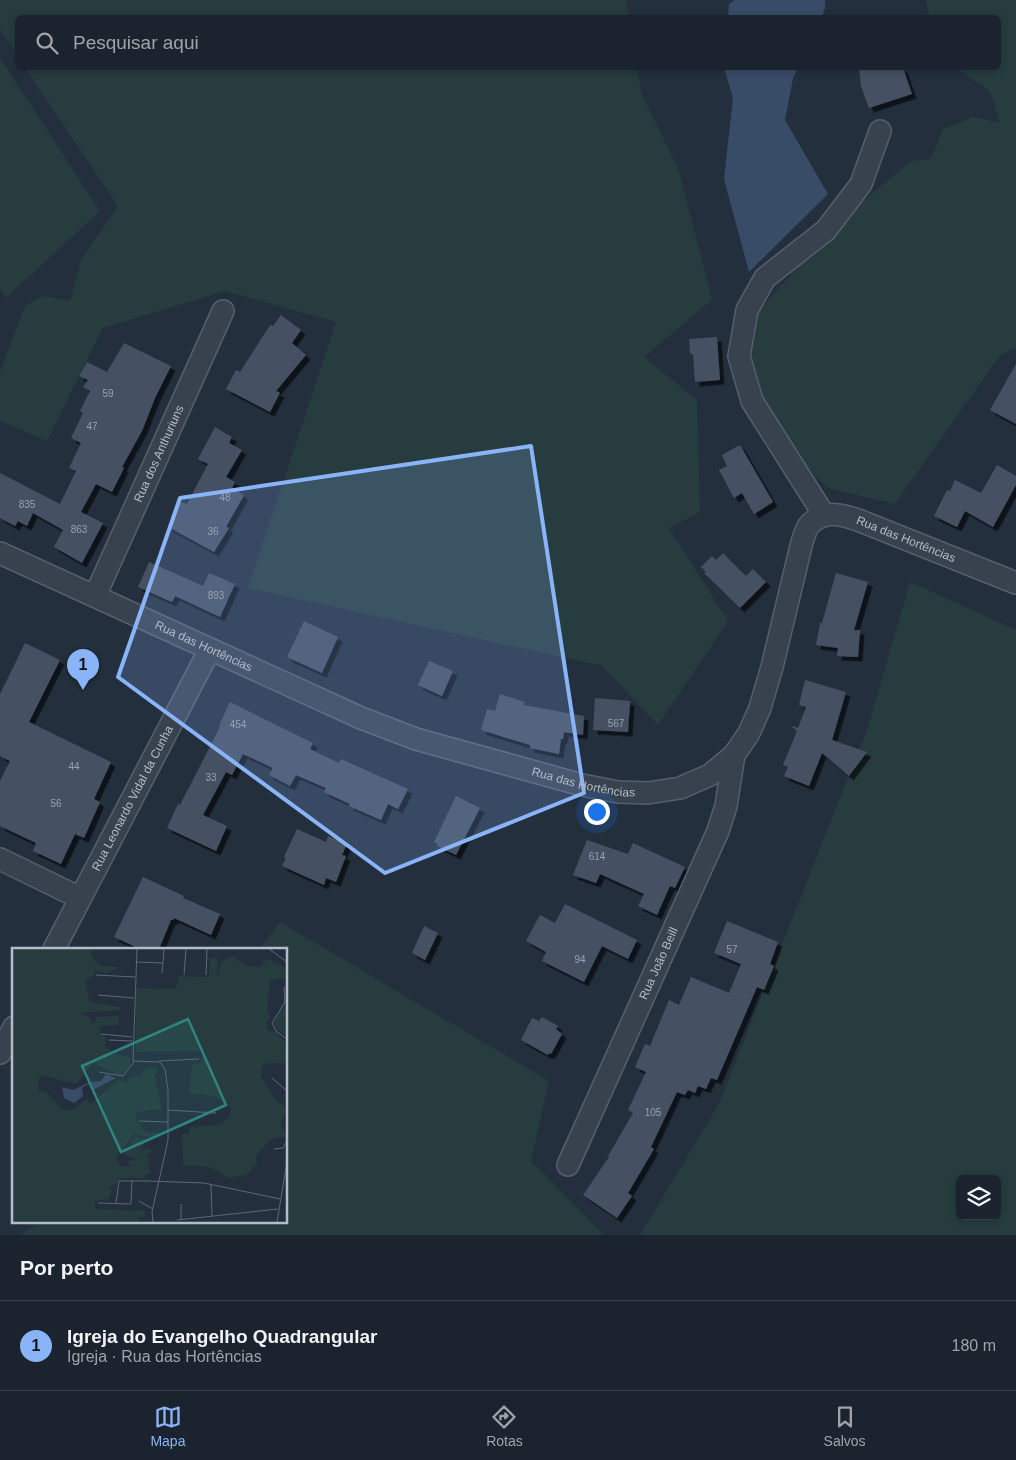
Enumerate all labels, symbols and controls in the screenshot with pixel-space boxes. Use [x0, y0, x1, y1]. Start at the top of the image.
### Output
search box [15, 15, 1001, 70]
icon: search [33, 29, 61, 57]
text: Pesquisar aqui [73, 32, 199, 53]
house number: 59 [102, 388, 114, 399]
street label: Rua dos Anthuriuns [131, 403, 187, 504]
house number: 47 [86, 421, 98, 432]
house number: 48 [219, 492, 231, 503]
house number: 835 [19, 499, 36, 510]
street label: Rua das Hortências [854, 513, 958, 565]
house number: 863 [71, 524, 88, 535]
house number: 36 [207, 526, 219, 537]
house number: 893 [208, 590, 225, 601]
street label: Rua das Hortências [153, 618, 255, 674]
pin: 1 [67, 649, 99, 690]
house number: 567 [608, 718, 625, 729]
house number: 454 [230, 719, 247, 730]
street label: Rua Leonardo Vidal da Cunha [89, 723, 176, 873]
house number: 44 [68, 761, 80, 772]
street label: Rua das Hortências [530, 764, 635, 800]
house number: 33 [205, 772, 217, 783]
house number: 56 [50, 798, 62, 809]
your location [584, 799, 610, 825]
house number: 614 [589, 851, 606, 862]
street label: Rua João Beill [636, 925, 681, 1002]
house number: 57 [726, 944, 738, 955]
inset map [12, 948, 288, 1222]
house number: 94 [574, 954, 586, 965]
house number: 105 [645, 1107, 662, 1118]
map controls [956, 1175, 1001, 1220]
button: layers [956, 1175, 1001, 1220]
text: Por perto [20, 1256, 113, 1279]
text: Igreja do Evangelho Quadrangular [67, 1326, 377, 1347]
text: 1 [32, 1337, 40, 1354]
text: 180 m [952, 1337, 996, 1354]
text: Igreja · Rua das Hortências [67, 1348, 262, 1365]
tab: Mapa [150, 1403, 185, 1449]
tab: Rotas [486, 1403, 523, 1449]
tab: Salvos [824, 1403, 866, 1449]

